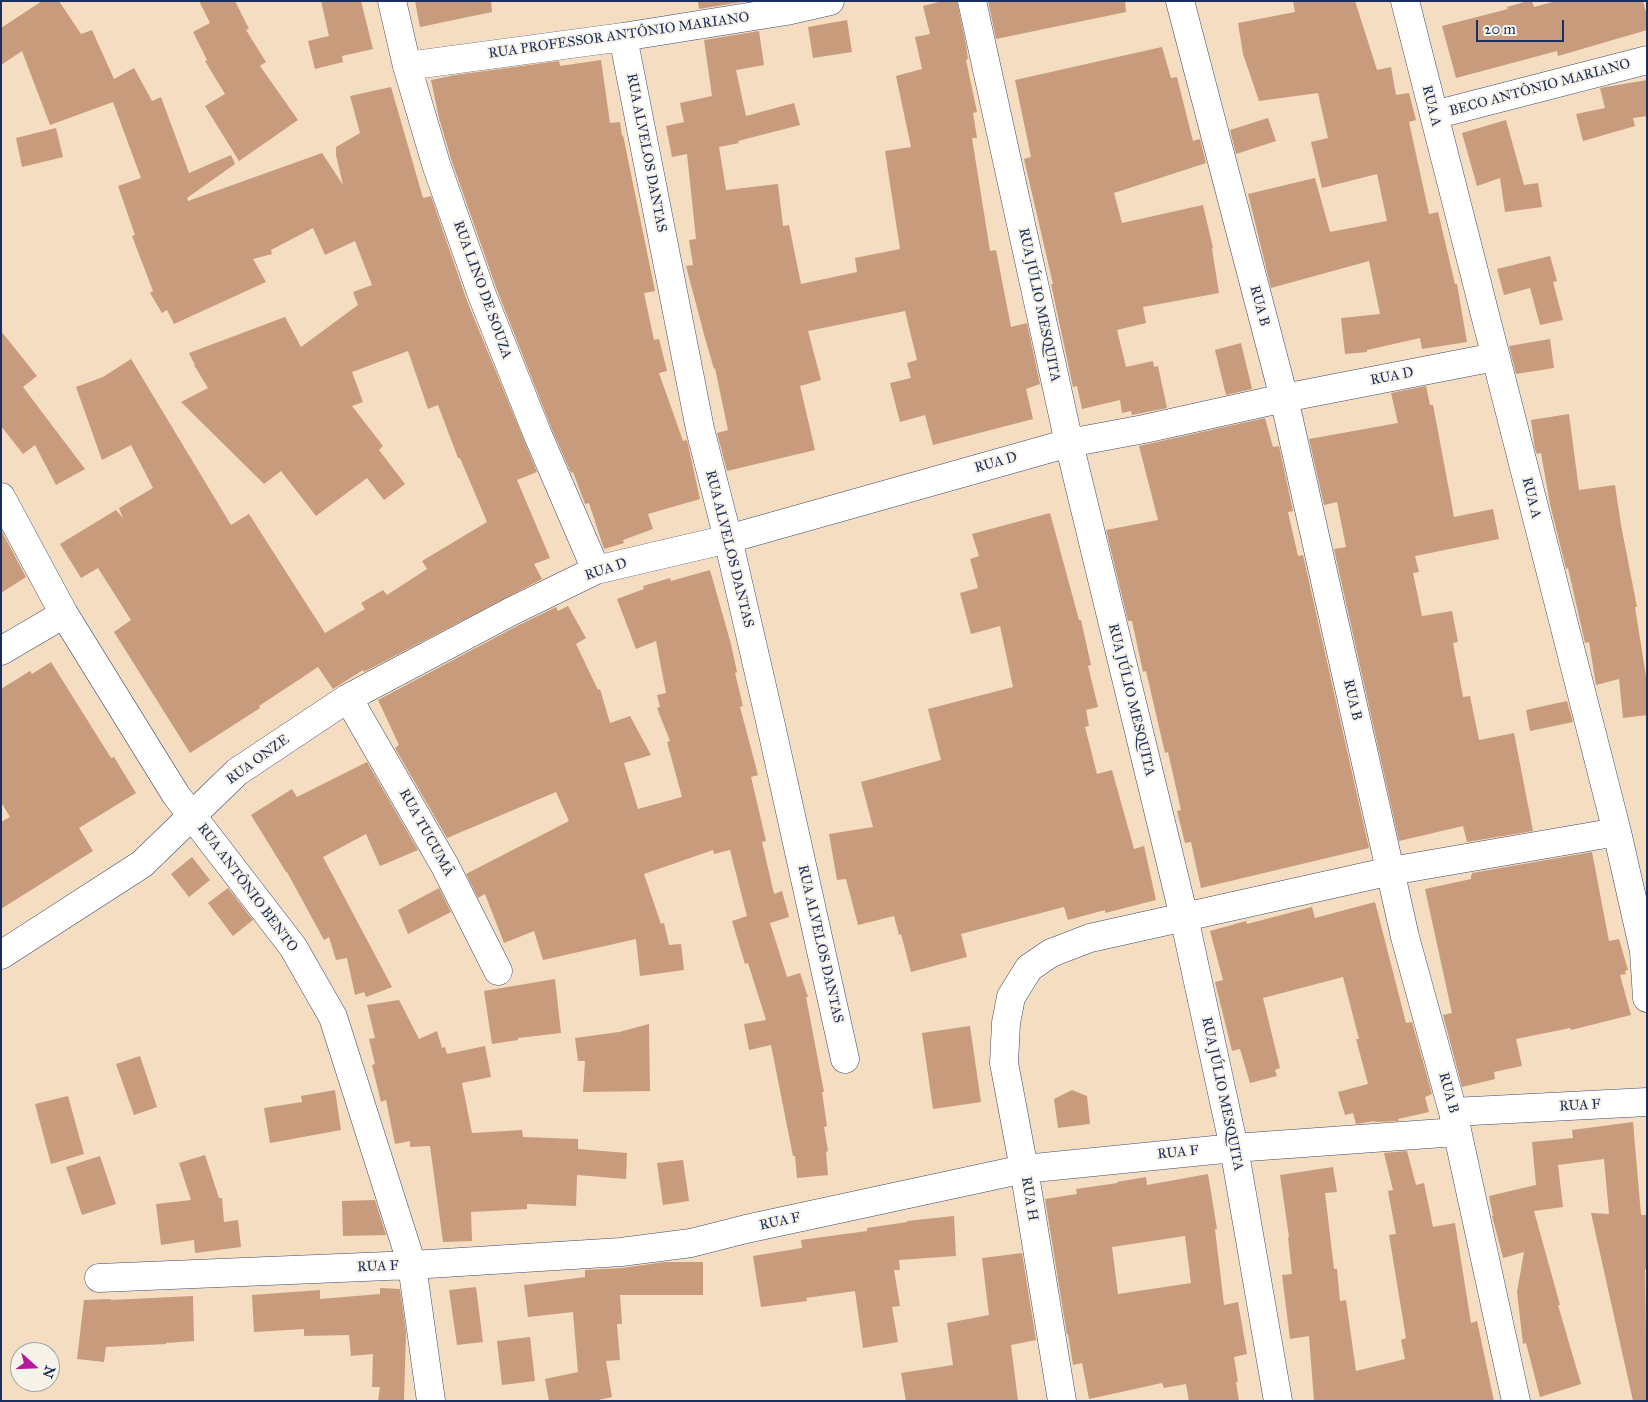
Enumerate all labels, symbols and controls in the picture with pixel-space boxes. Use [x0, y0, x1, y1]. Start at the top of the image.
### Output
street label: RUA PROFESSOR ANTÔNIO MARIANO [487, 9, 751, 63]
scale bar [1478, 10, 1566, 42]
text: 20 m [1484, 20, 1516, 38]
street label: BECO ANTÔNIO MARIANO [1448, 56, 1632, 120]
street label: RUA ALVELOS DANTAS [622, 72, 670, 234]
street label: RUA A [1418, 84, 1444, 128]
street label: RUA LINO DE SOUZA [449, 219, 515, 361]
street label: RUA JÚLIO MESQUITA [1014, 226, 1064, 384]
street label: RUA B [1245, 284, 1273, 328]
street label: RUA D [1369, 365, 1415, 389]
street label: RUA D [973, 449, 1019, 477]
street label: RUA ALVELOS DANTAS [701, 469, 757, 629]
street label: RUA A [1518, 476, 1544, 520]
street label: RUA D [583, 555, 629, 585]
street label: RUA JÚLIO MESQUITA [1104, 622, 1158, 778]
street label: RUA B [1339, 678, 1365, 722]
street label: RUA ONZE [223, 732, 293, 788]
street label: RUA TUCUMÃ [395, 786, 457, 880]
street label: RUA ANTÔNIO BENTO [193, 820, 301, 956]
street label: RUA ALVELOS DANTAS [794, 863, 846, 1025]
street label: RUA JÚLIO MESQUITA [1197, 1015, 1247, 1173]
street label: RUA B [1434, 1071, 1462, 1115]
street label: RUA F [1559, 1097, 1601, 1115]
street label: RUA F [1156, 1142, 1200, 1164]
street label: RUA H [1017, 1176, 1041, 1222]
street label: RUA F [758, 1209, 802, 1235]
street label: RUA F [357, 1258, 399, 1276]
north arrow [10, 1342, 60, 1392]
text: N [39, 1363, 59, 1380]

